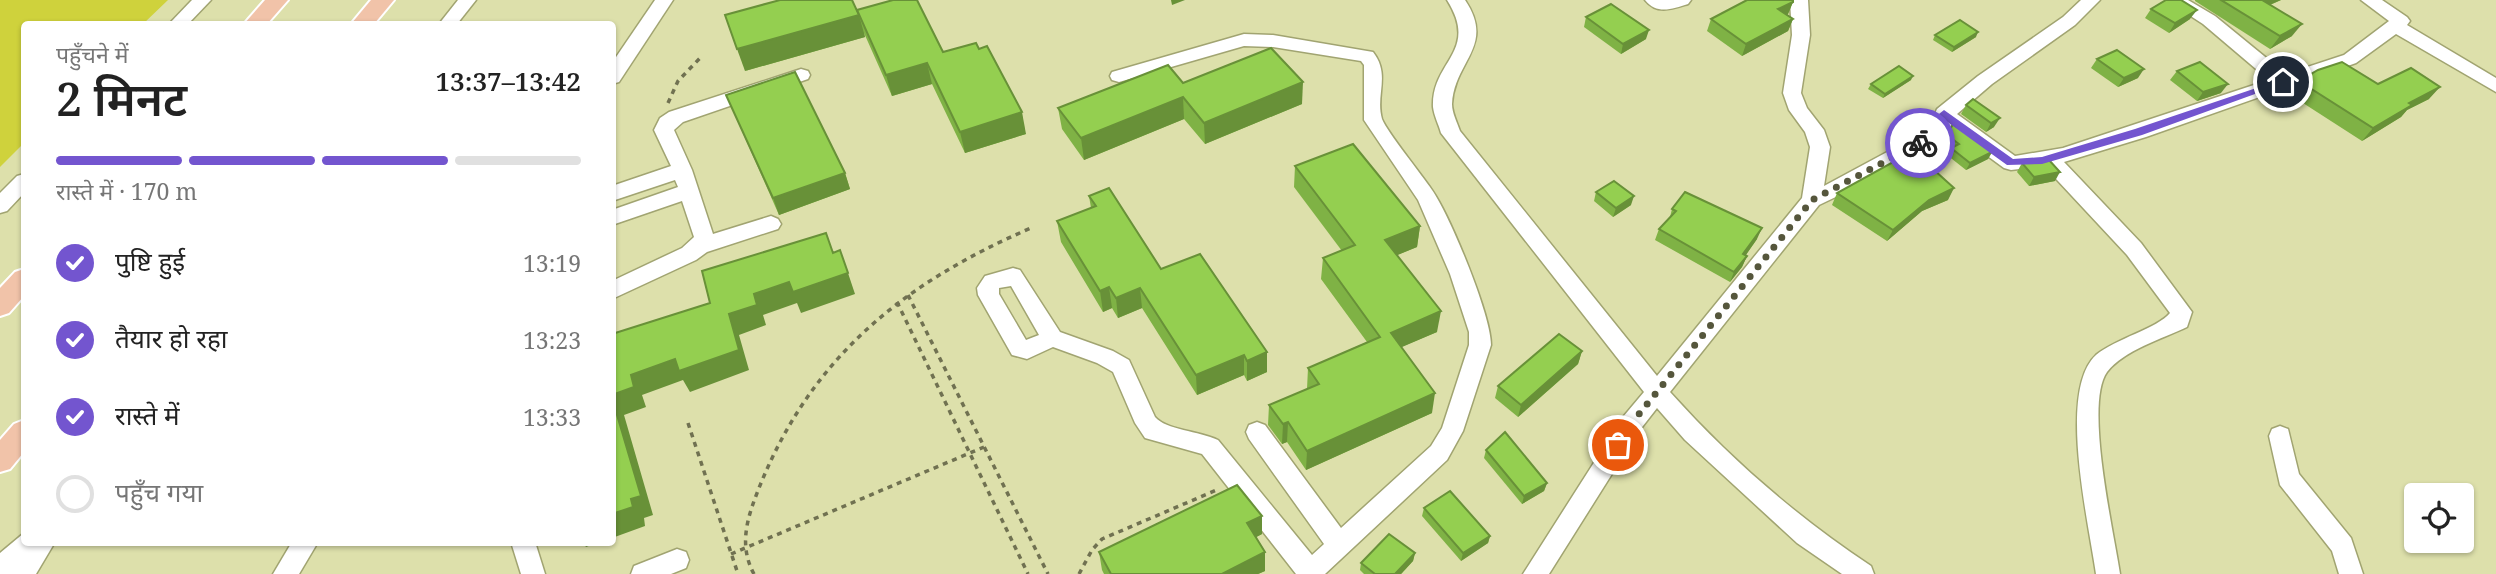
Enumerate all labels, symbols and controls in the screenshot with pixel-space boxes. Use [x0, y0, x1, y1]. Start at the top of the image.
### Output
text: पहुँचने में [56, 38, 128, 70]
pin [2253, 52, 2313, 112]
text: 13:37–13:42 [435, 63, 581, 99]
icon: home [2264, 63, 2302, 101]
text: 2 मिनट [56, 67, 187, 129]
courier [1885, 108, 1955, 178]
icon: bike [1901, 124, 1939, 162]
text: रास्ते में · 170 m [56, 175, 197, 207]
text: पुष्टि हुई [115, 243, 185, 279]
icon: check [56, 244, 94, 282]
text: 13:19 [523, 247, 581, 279]
text: तैयार हो रहा [115, 320, 228, 356]
icon: check [56, 321, 94, 359]
text: 13:23 [523, 324, 581, 356]
text: रास्ते में [115, 397, 180, 433]
icon: check [56, 398, 94, 436]
text: 13:33 [523, 401, 581, 433]
pin [1588, 415, 1648, 475]
icon: bag [1599, 426, 1637, 464]
text: पहुँच गया [115, 474, 203, 510]
map controls [2404, 483, 2474, 553]
button: locate [2404, 483, 2474, 553]

